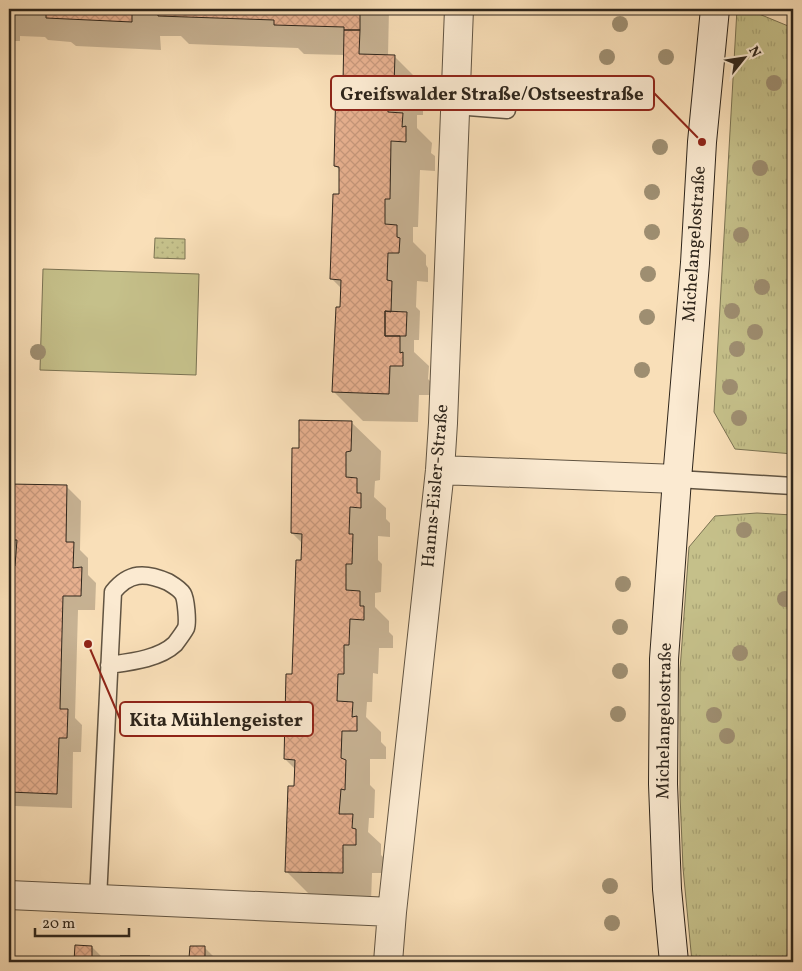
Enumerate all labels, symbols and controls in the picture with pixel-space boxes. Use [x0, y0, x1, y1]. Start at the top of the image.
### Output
north arrow [720, 32, 770, 82]
text: N [743, 43, 765, 61]
callout: Greifswalder Straße/Ostseestraße [331, 76, 654, 110]
text: Greifswalder Straße/Ostseestraße [340, 82, 644, 108]
street label: Michelangelostraße [677, 165, 713, 323]
street label: Hanns-Eisler-Straße [416, 403, 456, 569]
street label: Michelangelostraße [651, 642, 679, 800]
callout: Kita Mühlengeister [120, 702, 313, 736]
text: Kita Mühlengeister [129, 708, 303, 734]
scale bar [35, 906, 129, 938]
text: 20 m [42, 914, 75, 935]

